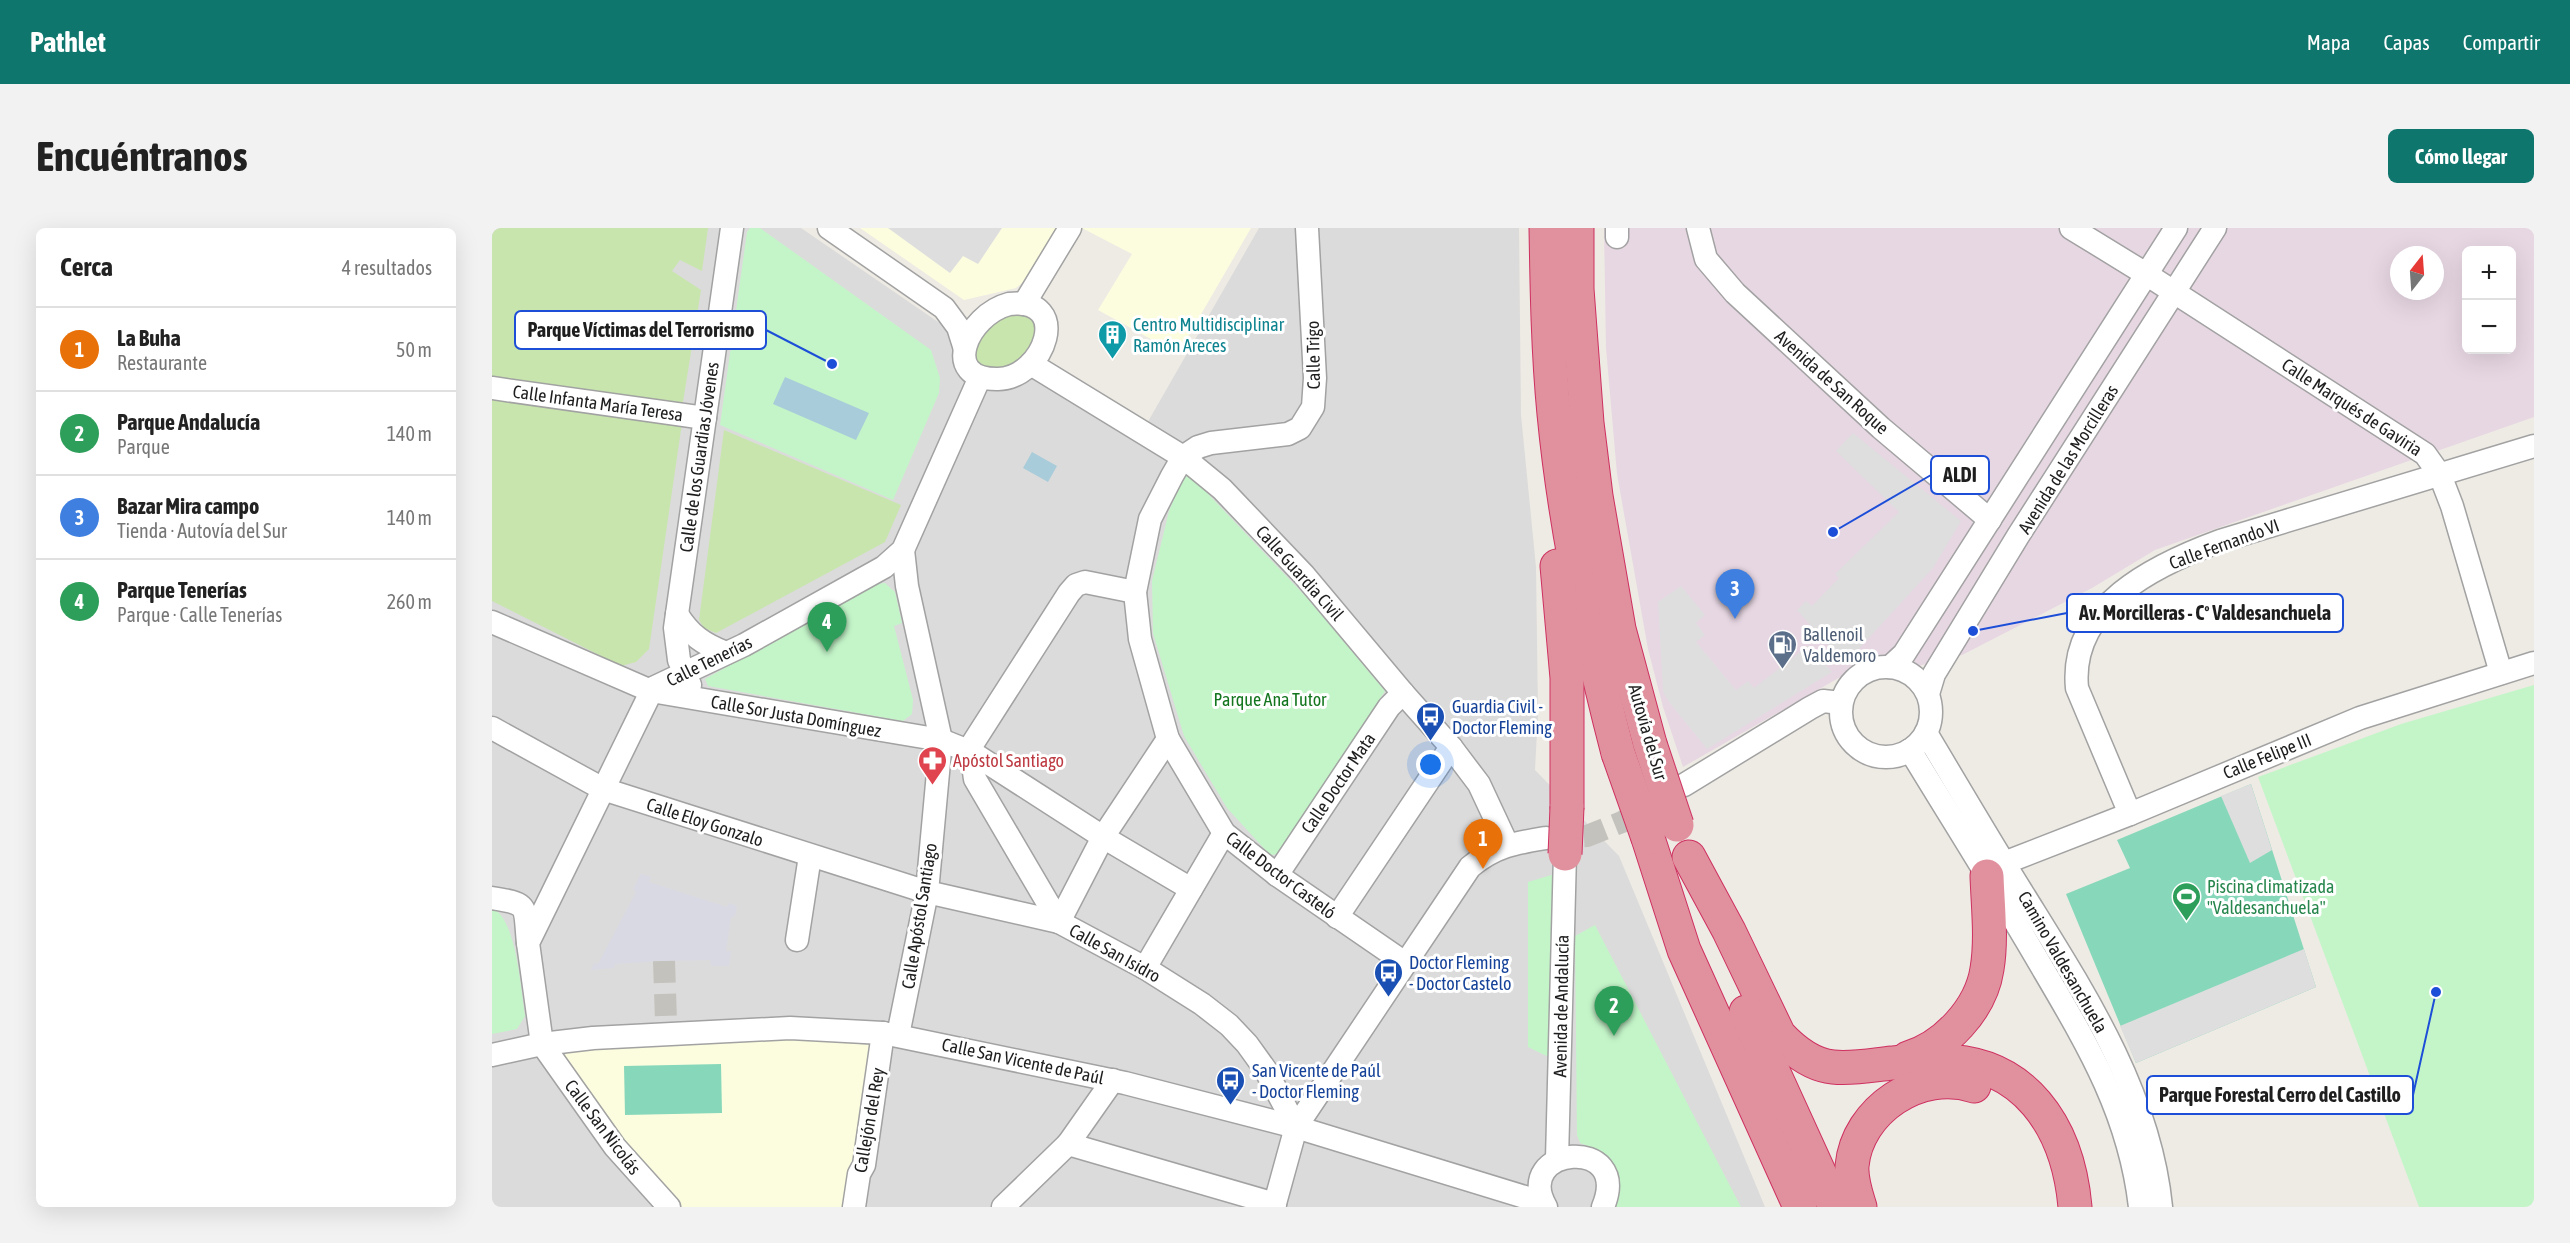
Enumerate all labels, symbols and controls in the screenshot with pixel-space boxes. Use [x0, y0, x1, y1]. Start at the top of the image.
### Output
text: Pathlet [30, 26, 106, 58]
text: Mapa [2307, 30, 2350, 54]
text: Capas [2383, 30, 2430, 54]
text: Compartir [2463, 30, 2540, 54]
button: Cómo llegar [2388, 129, 2534, 183]
text: Encuéntranos [36, 132, 248, 180]
north arrow [2390, 246, 2444, 300]
map controls [2462, 246, 2516, 354]
button: + [2462, 246, 2516, 300]
text: Cerca [60, 252, 113, 282]
text: 4 resultados [342, 256, 432, 279]
button: − [2462, 300, 2516, 354]
callout: Parque Víctimas del Terrorismo [515, 311, 766, 349]
place label: Centro Multidisciplinar Ramón Areces [1133, 314, 1285, 356]
text: Parque Víctimas del Terrorismo [527, 318, 755, 341]
building icon: Centro Multidisciplinar Ramón Areces [1096, 318, 1128, 360]
street label: Calle Trigo [1302, 321, 1324, 389]
text: La Buha [117, 325, 181, 351]
street label: Avenida de San Roque [1771, 325, 1893, 439]
text: 1 [75, 338, 84, 361]
text: 50 m [396, 338, 432, 361]
text: Restaurante [117, 351, 207, 374]
street label: Calle Marqués de Gaviria [2278, 354, 2426, 460]
street label: Calle de los Guardias Jóvenes [675, 360, 723, 554]
street label: Calle Infanta María Teresa [511, 381, 685, 425]
street label: Avenida de las Morcilleras [2014, 381, 2122, 537]
text: Parque Andalucía [117, 409, 260, 435]
text: 2 [75, 422, 84, 445]
text: 140 m [387, 422, 432, 445]
text: Parque [117, 435, 170, 458]
callout: ALDI [1931, 456, 1989, 494]
text: ALDI [1942, 463, 1977, 486]
text: Bazar Mira campo [117, 493, 259, 519]
text: 3 [75, 506, 84, 529]
text: 140 m [387, 506, 432, 529]
street label: Calle Fernando VI [2166, 514, 2282, 574]
text: Tienda · Autovía del Sur [117, 519, 287, 542]
street label: Calle Guardia Civil [1252, 521, 1348, 625]
pin: 3 [1716, 570, 1754, 619]
text: Parque Tenerías [117, 577, 247, 603]
text: 4 [75, 590, 84, 613]
text: 260 m [387, 590, 432, 613]
callout: Av. Morcilleras - Cº Valdesanchuela [2067, 594, 2343, 632]
text: Av. Morcilleras - Cº Valdesanchuela [2078, 601, 2331, 624]
pin: 4 [808, 602, 846, 652]
text: Parque · Calle Tenerías [117, 603, 282, 626]
place label: Ballenoil Valdemoro [1803, 624, 1876, 666]
fuel station icon: Ballenoil Valdemoro [1766, 628, 1798, 670]
street label: Calle Tenerías [663, 631, 755, 691]
street label: Autovía del Sur [1624, 682, 1672, 783]
park label: Parque Ana Tutor [1214, 689, 1327, 710]
street label: Calle Sor Justa Domínguez [709, 691, 883, 741]
place label: Guardia Civil - Doctor Fleming [1452, 696, 1552, 738]
bus stop icon: Guardia Civil - Doctor Fleming [1415, 700, 1447, 742]
street label: Calle Doctor Mata [1297, 729, 1379, 837]
street label: Calle Felipe III [2220, 729, 2314, 783]
pharmacy icon: Apóstol Santiago [916, 744, 948, 786]
place label: Apóstol Santiago [953, 750, 1064, 771]
your location [1416, 750, 1445, 779]
street label: Calle Eloy Gonzalo [644, 793, 766, 851]
pin: 1 [1464, 820, 1502, 869]
street label: Calle Doctor Casteló [1222, 827, 1340, 923]
street label: Calle Apóstol Santiago [897, 841, 941, 991]
place label: Piscina climatizada "Valdesanchuela" [2207, 876, 2334, 918]
sports icon: Piscina climatizada "Valdesanchuela" [2170, 880, 2202, 922]
street label: Camino Valdesanchuela [2014, 887, 2112, 1037]
street label: Calle San Isidro [1066, 919, 1164, 987]
street label: Avenida de Andalucía [1549, 934, 1573, 1078]
place label: Doctor Fleming - Doctor Castelo [1409, 952, 1511, 994]
bus stop icon: Doctor Fleming - Doctor Castelo [1372, 956, 1404, 998]
pin: 2 [1594, 986, 1634, 1036]
street label: Calle San Vicente de Paúl [940, 1034, 1106, 1088]
place label: San Vicente de Paúl - Doctor Fleming [1252, 1060, 1381, 1102]
bus stop icon: San Vicente de Paúl - Doctor Fleming [1215, 1064, 1247, 1106]
street label: Callejón del Rey [849, 1066, 889, 1174]
street label: Calle San Nicolás [561, 1076, 645, 1178]
callout: Parque Forestal Cerro del Castillo [2147, 1076, 2413, 1114]
text: Parque Forestal Cerro del Castillo [2159, 1083, 2401, 1106]

